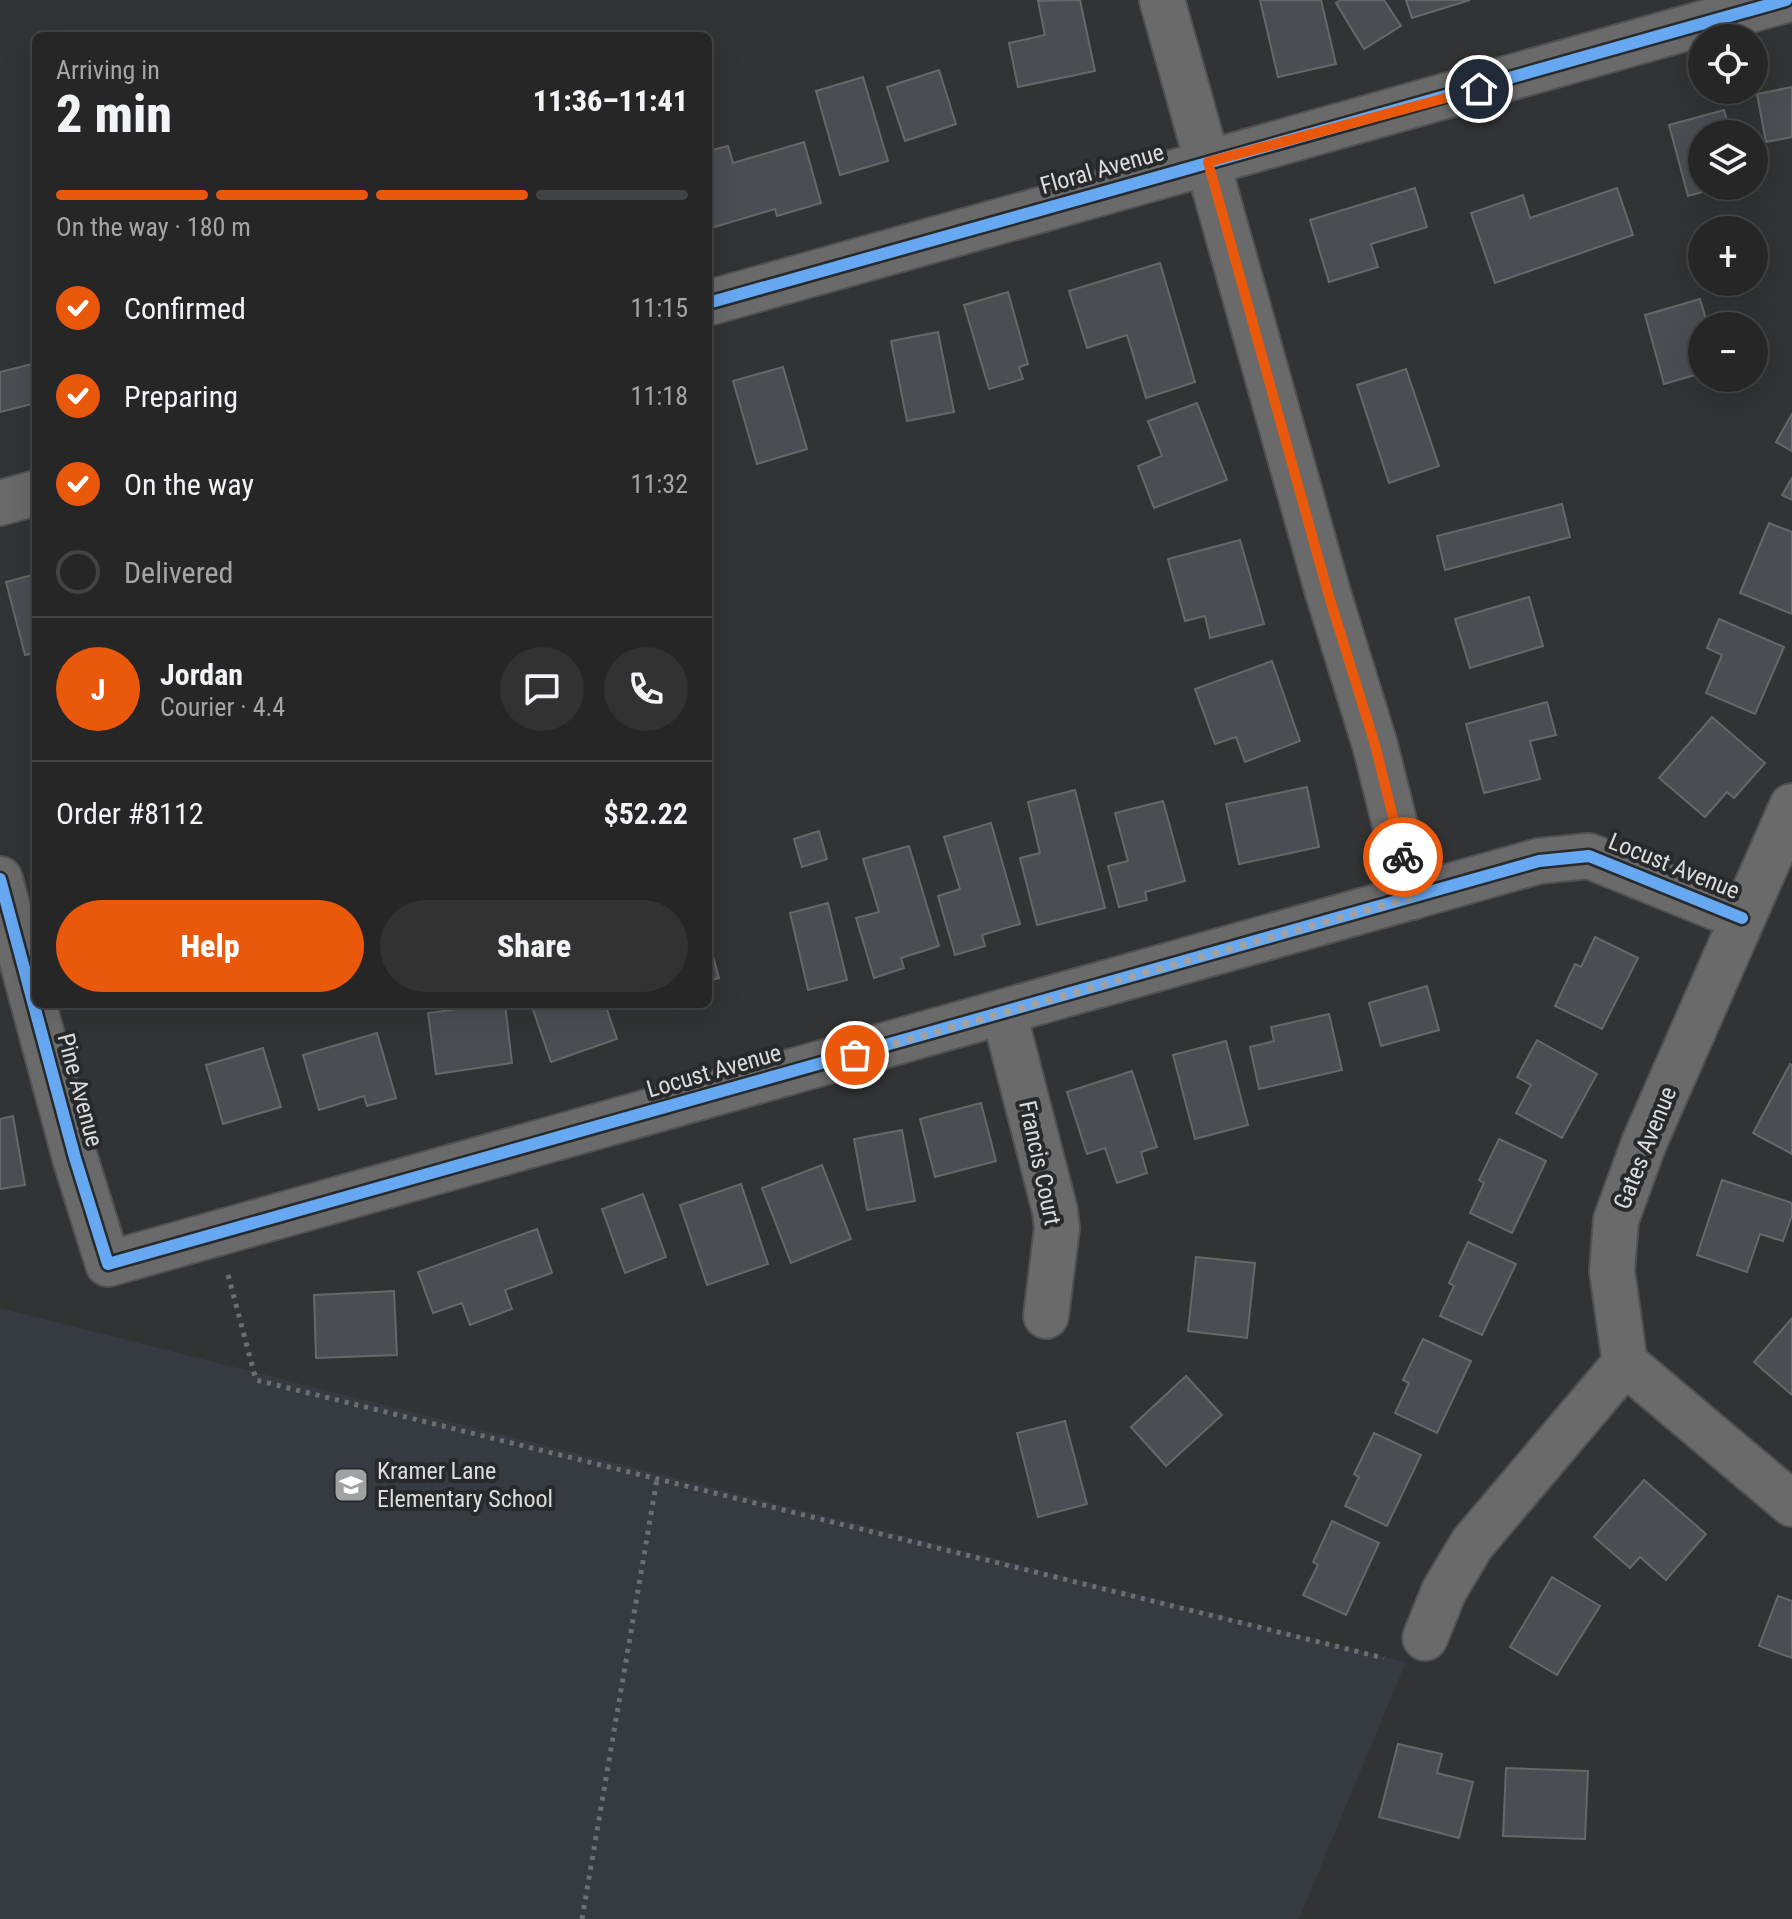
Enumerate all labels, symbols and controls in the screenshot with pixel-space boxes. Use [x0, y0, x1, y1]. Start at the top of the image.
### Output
map controls [1688, 24, 1768, 392]
button: locate [1688, 24, 1768, 104]
text: Arriving in [56, 55, 160, 85]
pin [1445, 55, 1513, 123]
icon: home [1457, 67, 1501, 111]
text: 11:36–11:41 [533, 83, 688, 118]
text: 2 min [56, 84, 172, 145]
button: layers [1688, 120, 1768, 200]
street label: Floral Avenue [1037, 138, 1167, 200]
text: On the way · 180 m [56, 212, 251, 242]
button: + [1688, 216, 1768, 296]
icon: check [56, 286, 100, 330]
text: Confirmed [124, 291, 246, 326]
text: 11:15 [631, 293, 688, 323]
button: − [1688, 312, 1768, 392]
icon: check [56, 374, 100, 418]
text: Preparing [124, 379, 238, 414]
text: 11:18 [631, 381, 688, 411]
icon: check [56, 462, 100, 506]
text: On the way [124, 467, 254, 502]
text: 11:32 [631, 469, 688, 499]
text: Delivered [124, 555, 233, 590]
button: chat [500, 647, 584, 731]
button: phone [604, 647, 688, 731]
text: Jordan [160, 657, 243, 692]
text: J [91, 672, 105, 707]
text: Courier · 4.4 [160, 692, 285, 722]
text: Order #8112 [56, 796, 204, 831]
text: $52.22 [603, 796, 688, 831]
courier [1363, 817, 1443, 897]
street label: Locust Avenue [1604, 827, 1744, 905]
icon: bike [1381, 835, 1425, 879]
button: Help [56, 900, 364, 992]
button: Share [380, 900, 688, 992]
pin [821, 1021, 889, 1089]
street label: Pine Avenue [51, 1030, 109, 1150]
icon: bag [833, 1033, 877, 1077]
street label: Locust Avenue [643, 1038, 785, 1104]
street label: Gates Avenue [1608, 1083, 1682, 1213]
street label: Francis Court [1013, 1098, 1067, 1228]
place label: Kramer Lane Elementary School [377, 1457, 553, 1513]
school or university icon: Kramer Lane Elementary School [332, 1466, 370, 1504]

